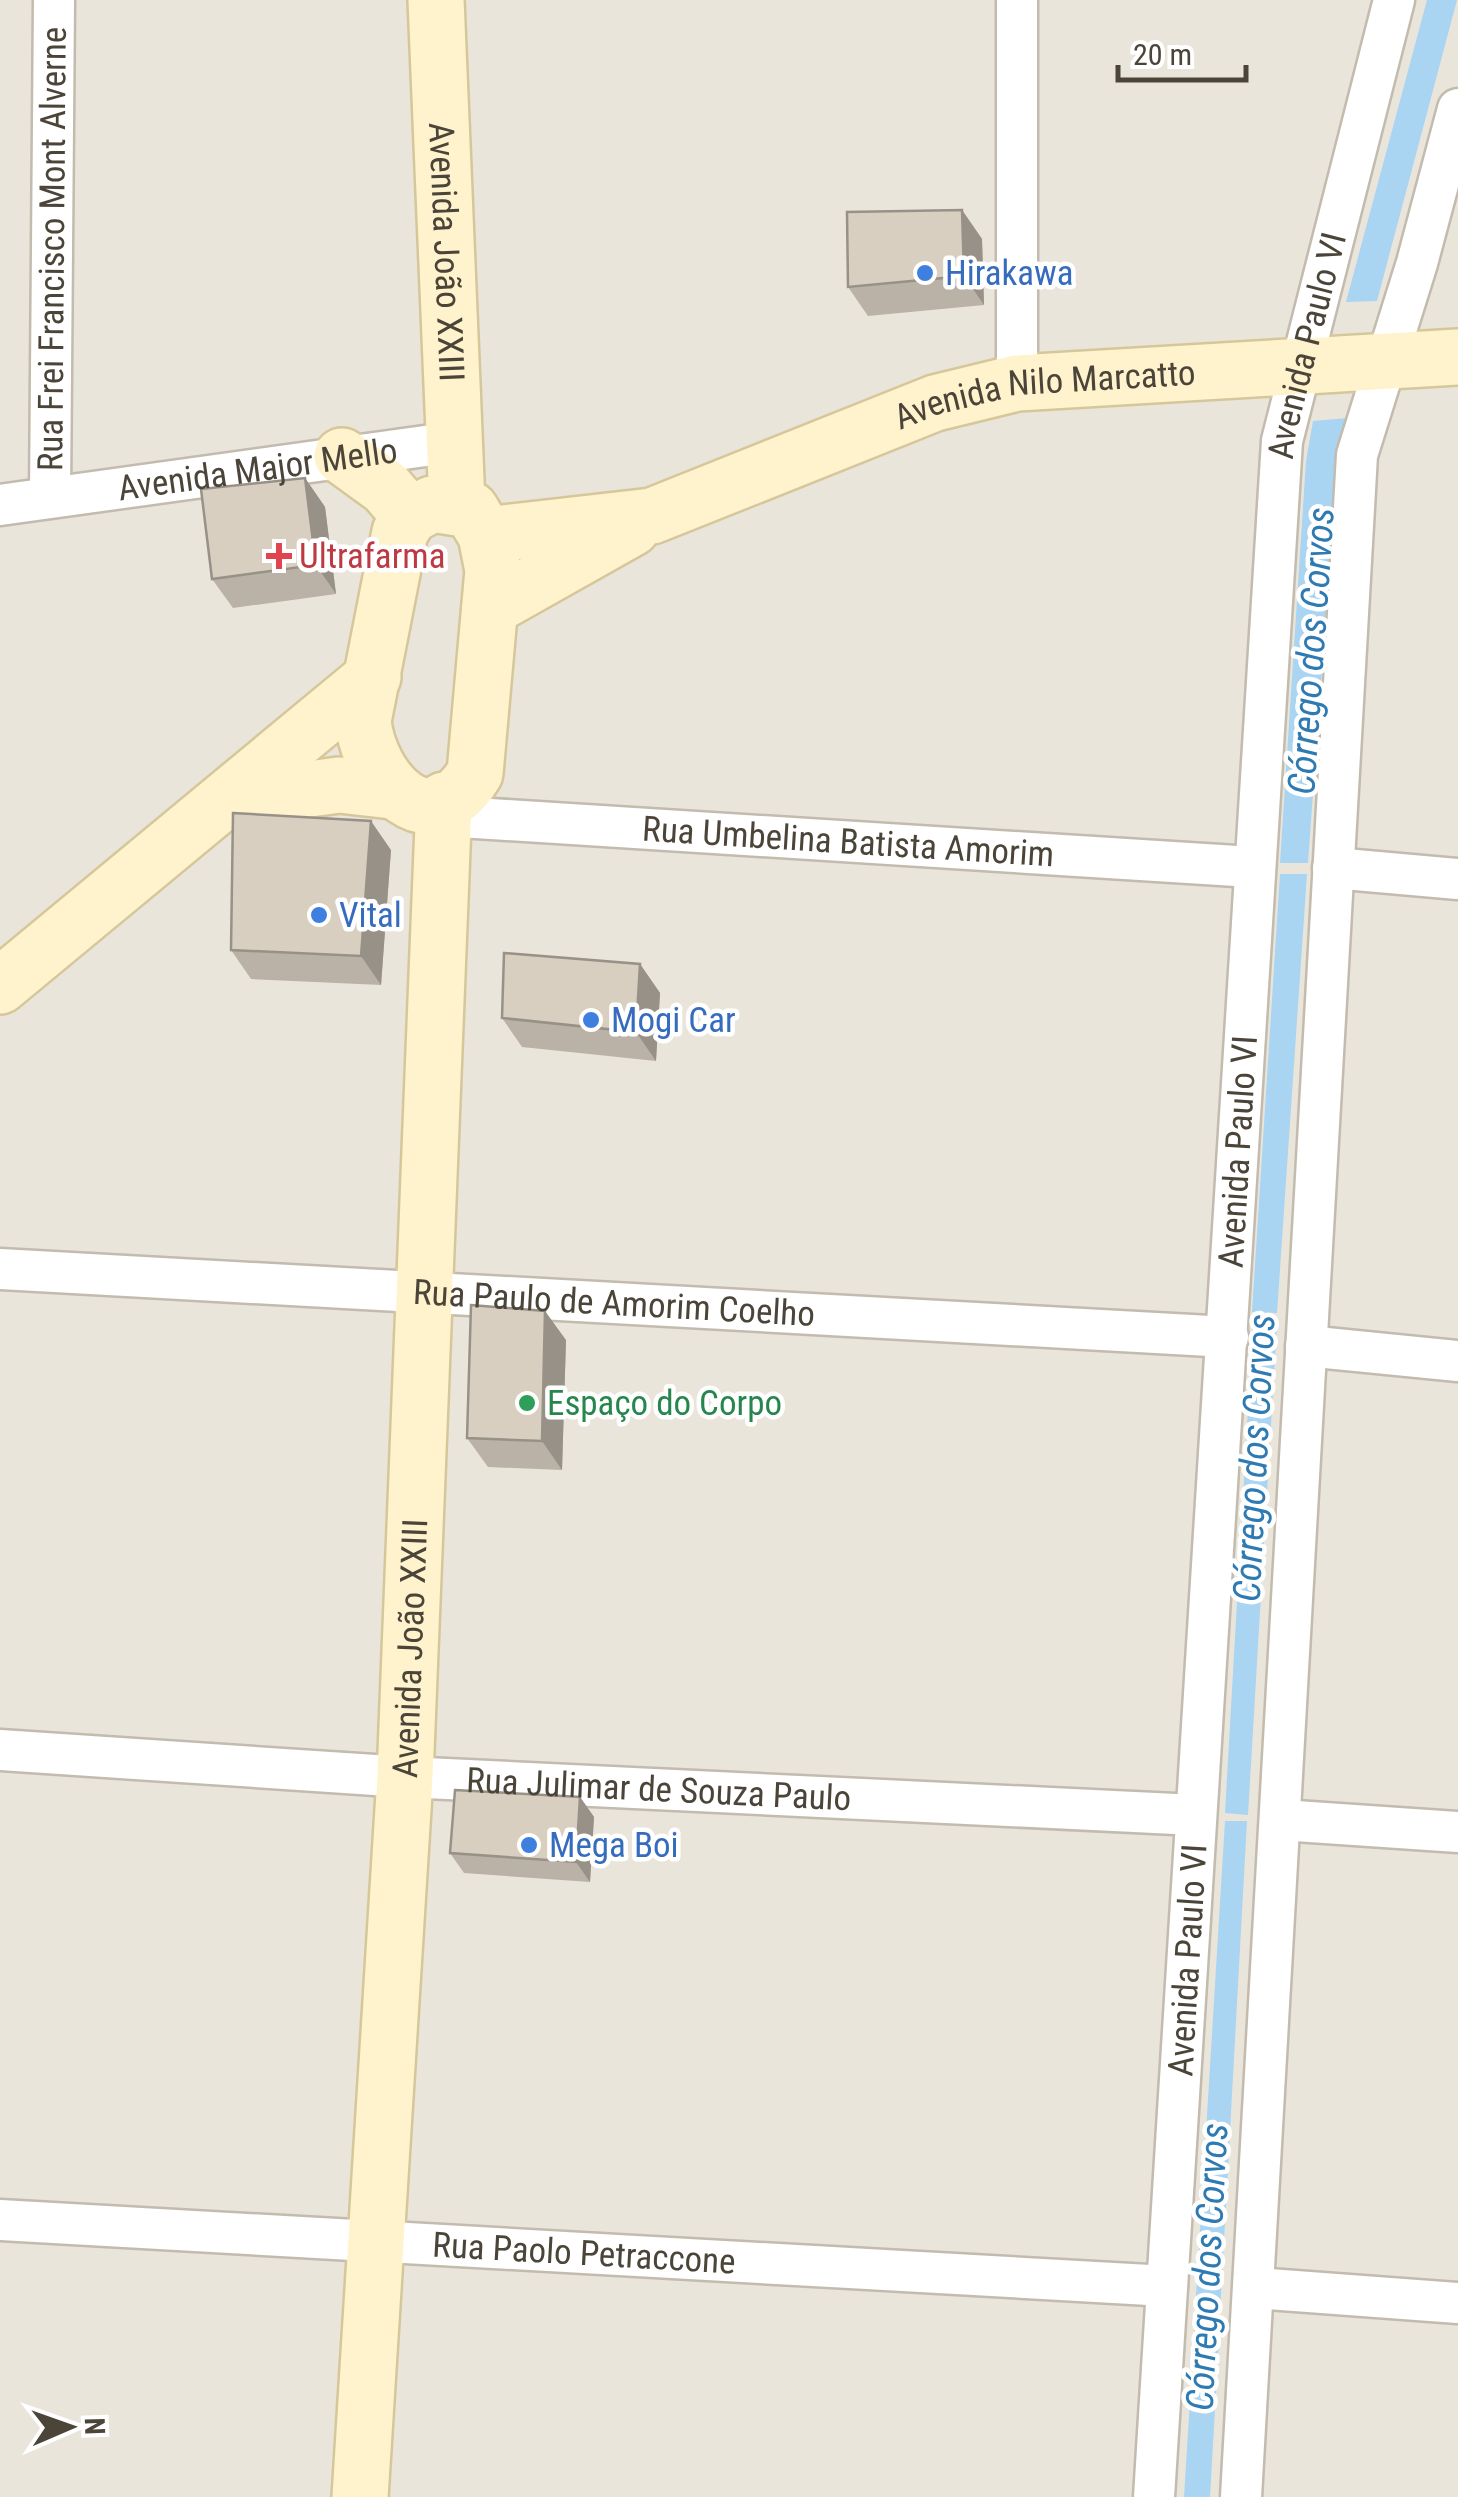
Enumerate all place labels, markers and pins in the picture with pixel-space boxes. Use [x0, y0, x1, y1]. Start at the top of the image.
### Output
place label: Hirakawa [945, 253, 1074, 294]
marker: Hirakawa [914, 262, 936, 284]
place label: Ultrafarma [299, 536, 445, 577]
marker: Ultrafarma [268, 545, 290, 567]
place label: Vital [339, 895, 402, 936]
marker: Vital [308, 904, 330, 926]
place label: Mogi Car [611, 1000, 736, 1041]
marker: Mogi Car [580, 1009, 602, 1031]
place label: Espaço do Corpo [547, 1383, 782, 1424]
marker: Espaço do Corpo [516, 1392, 538, 1414]
place label: Mega Boi [549, 1825, 679, 1866]
marker: Mega Boi [518, 1834, 540, 1856]

